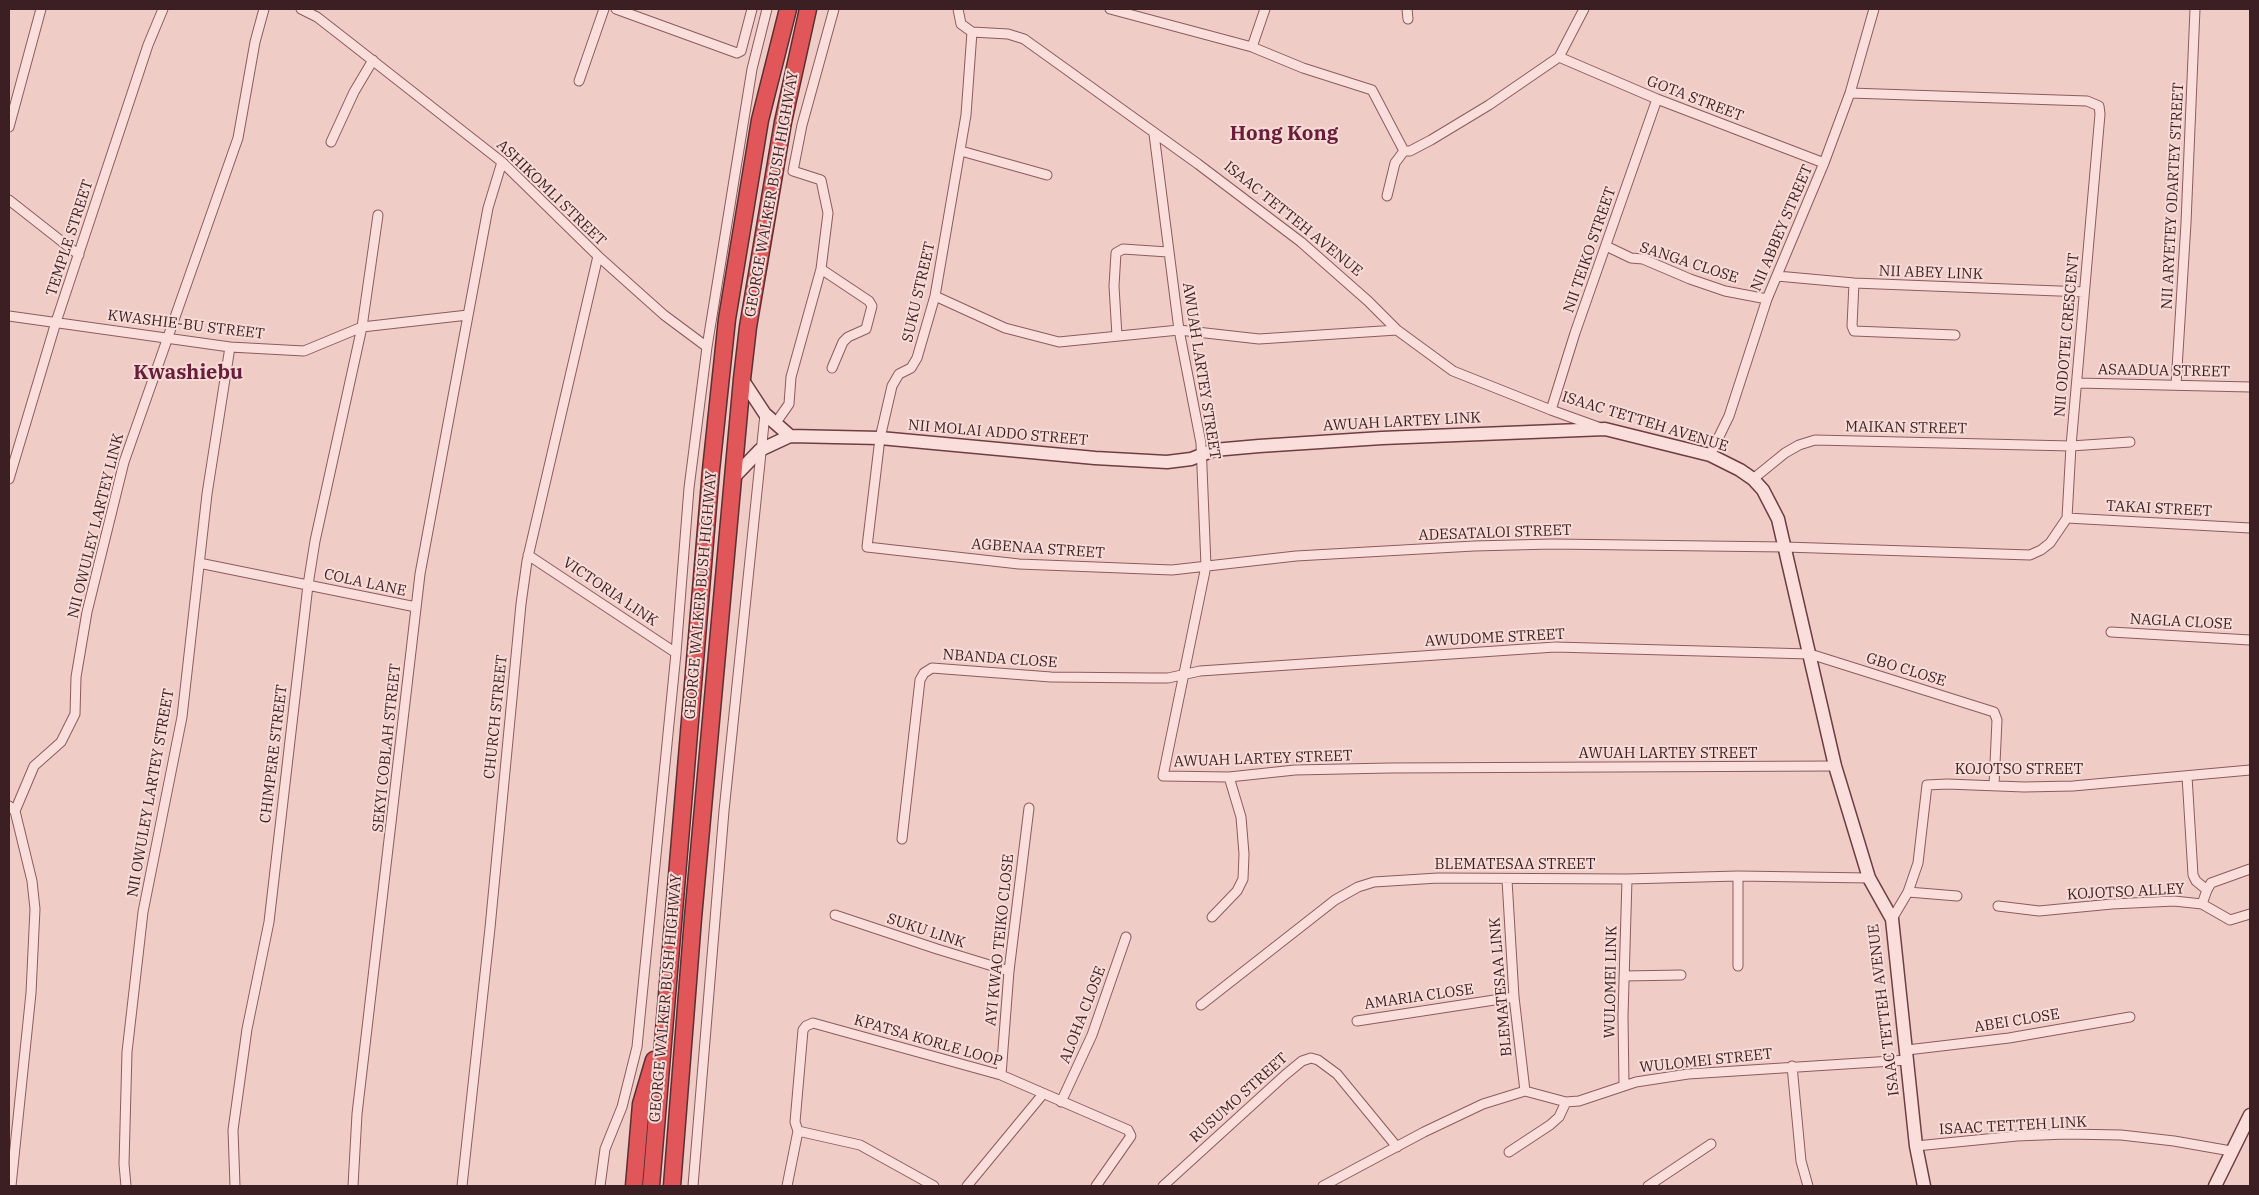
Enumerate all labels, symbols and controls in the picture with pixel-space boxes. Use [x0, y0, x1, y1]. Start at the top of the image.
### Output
street label: GEORGE WALKER BUSH HIGHWAY [741, 69, 803, 319]
street label: GOTA STREET [1644, 72, 1746, 126]
street label: NII ARYETEY ODARTEY STREET [2158, 82, 2188, 310]
district label: Hong Kong [1230, 122, 1338, 146]
street label: ASHIKOMLI STREET [493, 136, 609, 250]
street label: ISAAC TETTEH AVENUE [1220, 158, 1366, 280]
street label: NII ABBEY STREET [1747, 162, 1817, 294]
street label: TEMPLE STREET [43, 178, 97, 298]
street label: NII TEIKO STREET [1560, 185, 1620, 315]
street label: SANGA CLOSE [1637, 239, 1741, 287]
street label: SUKU STREET [899, 240, 939, 344]
street label: NII ODOTEI CRESCENT [2051, 252, 2083, 418]
street label: NII ABEY LINK [1878, 262, 1984, 284]
street label: AWUAH LARTEY STREET [1178, 281, 1224, 461]
street label: KWASHIE-BU STREET [107, 306, 265, 344]
district label: Kwashiebu [133, 361, 243, 385]
street label: ASAADUA STREET [2098, 361, 2230, 381]
street label: ISAAC TETTEH AVENUE [1560, 388, 1730, 456]
street label: AWUAH LARTEY LINK [1323, 409, 1481, 435]
street label: NII MOLAI ADDO STREET [907, 416, 1089, 450]
street label: MAIKAN STREET [1845, 418, 1967, 438]
street label: NII OWULEY LARTEY LINK [64, 431, 128, 621]
street label: GEORGE WALKER BUSH HIGHWAY [681, 470, 721, 720]
street label: TAKAI STREET [2105, 497, 2213, 521]
street label: ADESATALOI STREET [1418, 521, 1572, 545]
street label: AGBENAA STREET [971, 535, 1105, 563]
street label: VICTORIA LINK [559, 554, 661, 630]
street label: COLA LANE [322, 565, 408, 601]
street label: NAGLA CLOSE [2129, 610, 2233, 634]
street label: AWUDOME STREET [1424, 625, 1566, 651]
street label: NBANDA CLOSE [942, 646, 1058, 672]
street label: GBO CLOSE [1864, 649, 1948, 691]
street label: CHURCH STREET [481, 654, 511, 780]
street label: SEKYI COBLAH STREET [369, 663, 405, 833]
street label: CHIMPERE STREET [257, 684, 291, 824]
street label: NII OWULEY LARTEY STREET [124, 687, 178, 899]
street label: AWUAH LARTEY STREET [1578, 745, 1758, 763]
street label: AWUAH LARTEY STREET [1173, 747, 1353, 771]
street label: KOJOTSO STREET [1955, 761, 2083, 779]
street label: AYI KWAO TEIKO CLOSE [982, 853, 1018, 1027]
street label: BLEMATESAA STREET [1435, 856, 1595, 874]
street label: GEORGE WALKER BUSH HIGHWAY [646, 873, 686, 1123]
street label: KOJOTSO ALLEY [2067, 880, 2185, 904]
street label: SUKU LINK [885, 910, 967, 952]
street label: BLEMATESAA LINK [1486, 917, 1516, 1057]
street label: ISAAC TETTEH AVENUE [1865, 923, 1903, 1097]
street label: WULOMEI LINK [1601, 925, 1621, 1039]
street label: ALOHA CLOSE [1056, 964, 1110, 1066]
street label: AMARIA CLOSE [1363, 980, 1475, 1014]
street label: ABEI CLOSE [1973, 1005, 2061, 1037]
street label: KPATSA KORLE LOOP [852, 1011, 1004, 1071]
street label: WULOMEI STREET [1639, 1045, 1773, 1077]
street label: RUSUMO STREET [1186, 1049, 1292, 1147]
street label: ISAAC TETTEH LINK [1939, 1113, 2087, 1139]

